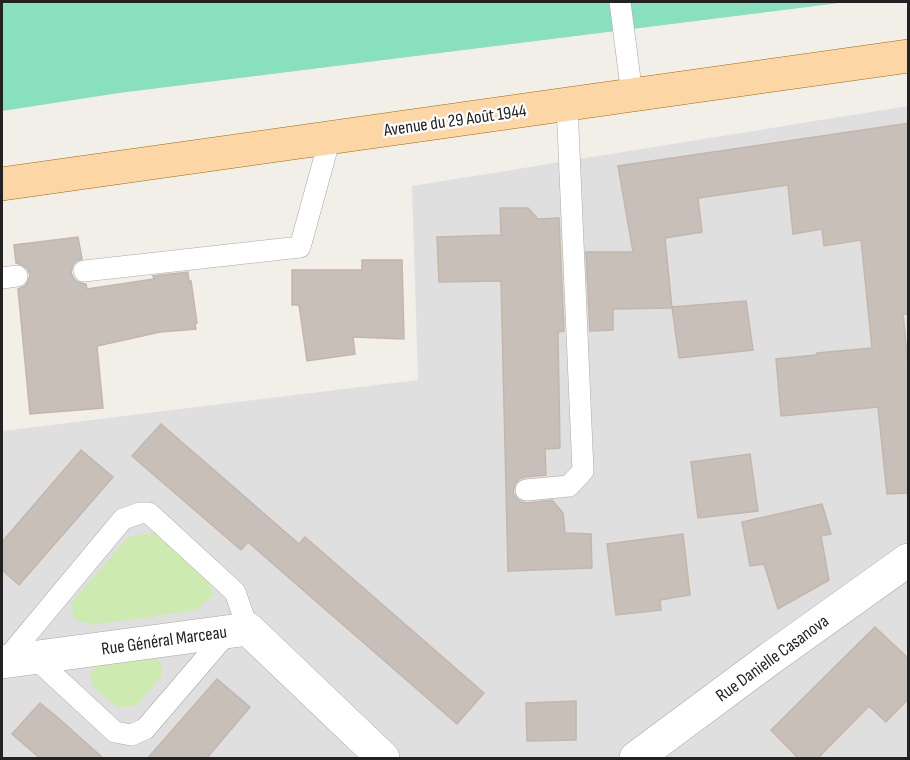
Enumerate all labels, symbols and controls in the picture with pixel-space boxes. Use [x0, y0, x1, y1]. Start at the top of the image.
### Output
street label: Avenue du 29 Août 1944 [381, 100, 528, 141]
street label: Rue Danielle Casanova [712, 610, 833, 706]
street label: Rue Général Marceau [100, 621, 228, 660]

